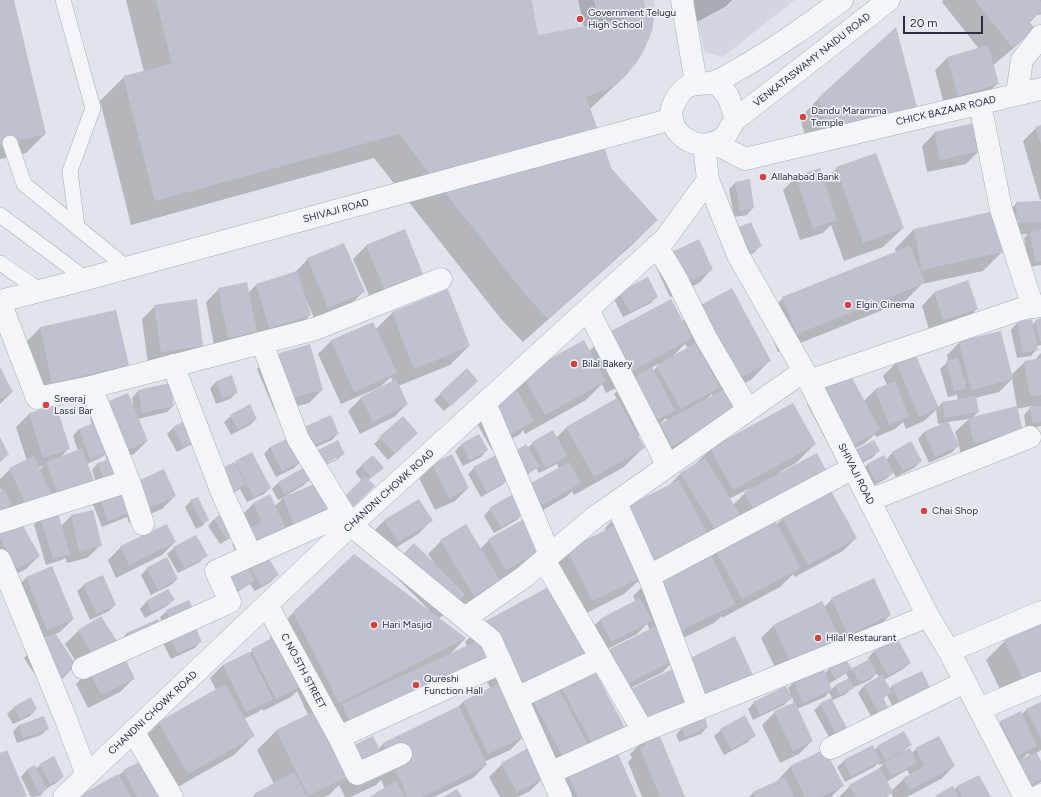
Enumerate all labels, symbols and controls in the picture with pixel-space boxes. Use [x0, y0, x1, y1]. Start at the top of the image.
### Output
place label: Government Telugu High School [588, 7, 676, 30]
scale bar [905, 8, 985, 34]
street label: VENKATASWAMY NAIDU ROAD [751, 11, 873, 109]
marker: Government Telugu High School [575, 14, 585, 24]
text: 20 m [910, 16, 938, 30]
street label: CHICK BAZAAR ROAD [895, 94, 997, 128]
place label: Dandu Maramma Temple [811, 105, 887, 128]
marker: Dandu Maramma Temple [798, 112, 808, 122]
place label: Allahabad Bank [771, 171, 839, 183]
marker: Allahabad Bank [758, 172, 768, 182]
street label: SHIVAJI ROAD [302, 196, 370, 226]
place label: Elgin Cinema [856, 299, 915, 311]
marker: Elgin Cinema [843, 300, 853, 310]
place label: Bilal Bakery [582, 358, 632, 370]
marker: Bilal Bakery [569, 359, 579, 369]
place label: Sreeraj Lassi Bar [54, 393, 93, 416]
marker: Sreeraj Lassi Bar [41, 400, 51, 410]
street label: SHIVAJI ROAD [835, 441, 877, 507]
street label: CHANDNI CHOWK ROAD [341, 447, 437, 535]
place label: Chai Shop [932, 505, 978, 517]
marker: Chai Shop [919, 506, 929, 516]
place label: Hari Masjid [382, 619, 432, 631]
marker: Hari Masjid [369, 620, 379, 630]
street label: C NO.5TH STREET [278, 631, 328, 711]
place label: Hilal Restaurant [826, 632, 896, 644]
marker: Hilal Restaurant [813, 633, 823, 643]
street label: CHANDNI CHOWK ROAD [106, 669, 200, 757]
place label: Qureshi Function Hall [424, 673, 483, 696]
marker: Qureshi Function Hall [411, 680, 421, 690]

